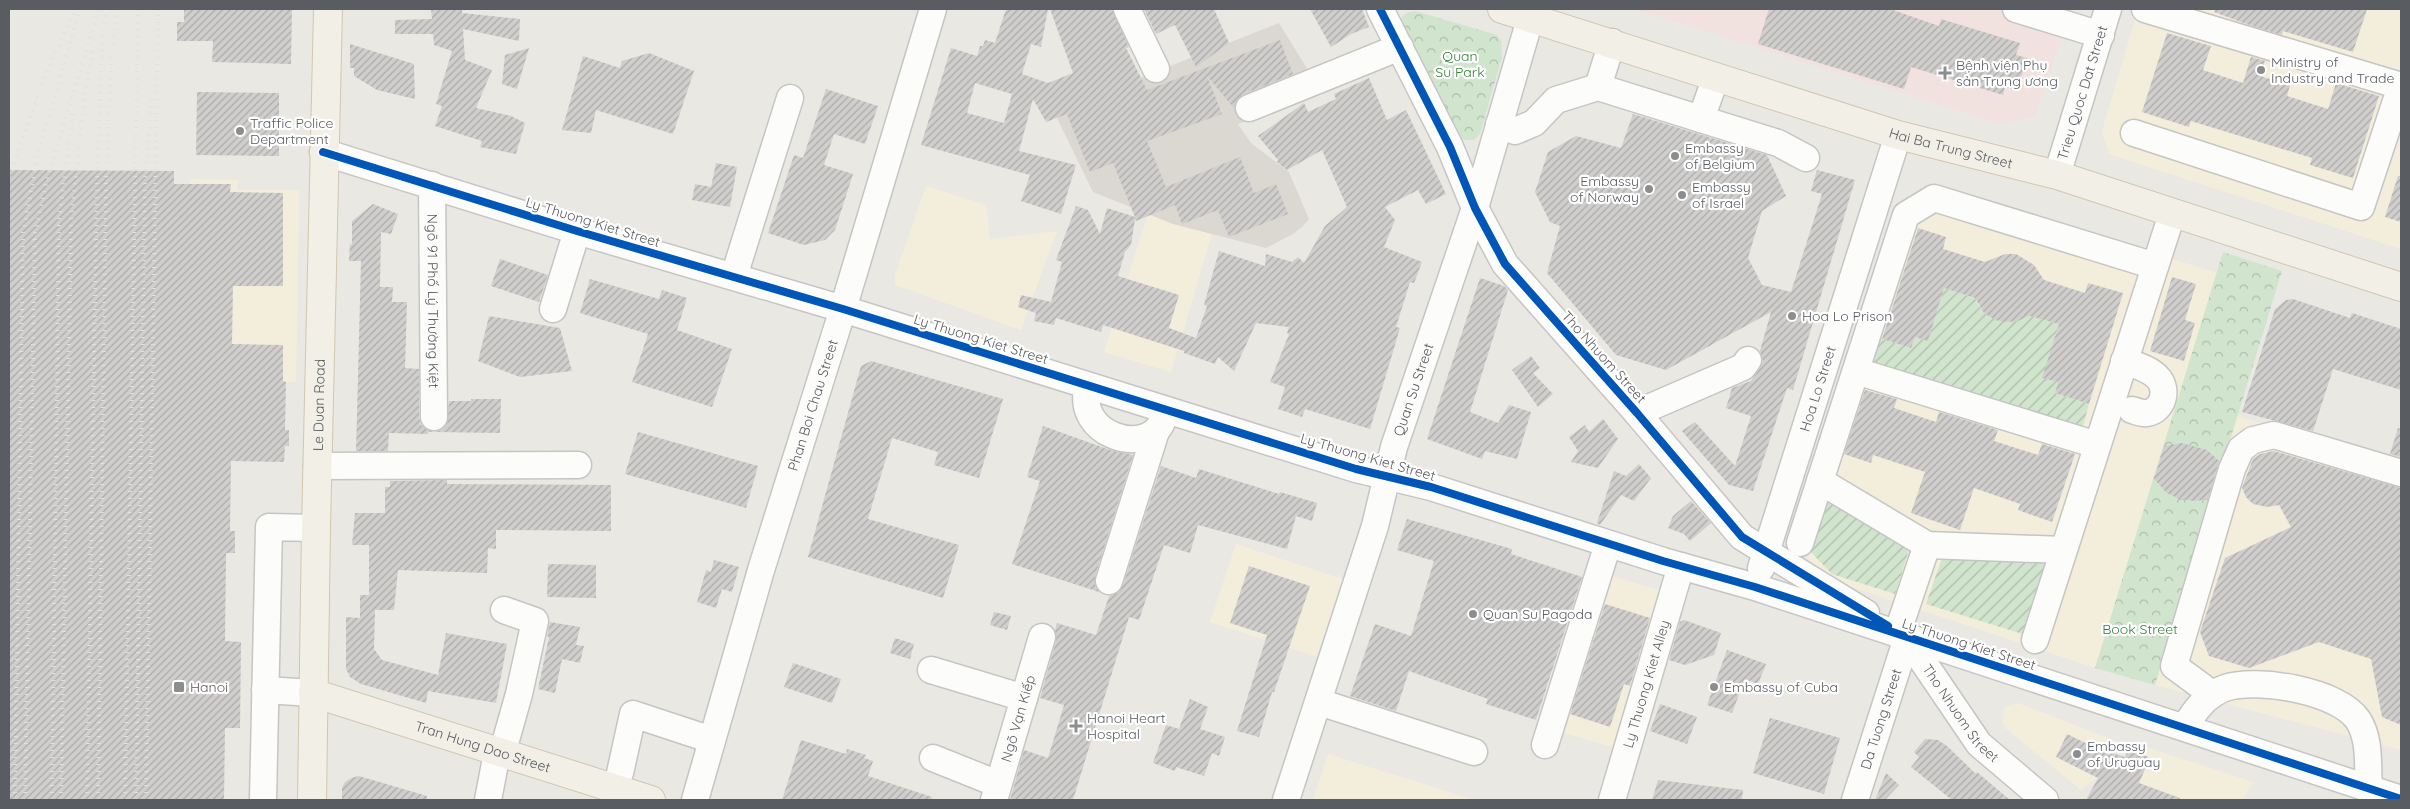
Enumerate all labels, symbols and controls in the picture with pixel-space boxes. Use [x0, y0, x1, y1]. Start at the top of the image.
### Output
street label: Trieu Quoc Dat Street [2053, 23, 2111, 162]
park label: Quan Su Park [1435, 47, 1485, 81]
place label: Ministry of Industry and Trade [2271, 53, 2394, 87]
place label: Bệnh viện Phụ sản Trung ương [1956, 56, 2058, 90]
marker: Ministry of Industry and Trade [2255, 64, 2267, 76]
marker: Bệnh viện Phụ sản Trung ương [1938, 66, 1952, 80]
place label: Traffic Police Department [250, 114, 334, 148]
street label: Hai Ba Trung Street [1887, 124, 2015, 173]
marker: Traffic Police Department [234, 125, 246, 137]
place label: Embassy of Belgium [1685, 139, 1755, 173]
marker: Embassy of Belgium [1669, 150, 1681, 162]
place label: Embassy of Norway [1570, 172, 1639, 206]
place label: Embassy of Israel [1692, 178, 1751, 212]
marker: Embassy of Norway [1643, 183, 1655, 195]
marker: Embassy of Israel [1676, 189, 1688, 201]
street label: Ly Thuong Kiet Street [524, 193, 663, 251]
street label: Ngõ 91 Phố Lý Thường Kiệt [423, 214, 443, 389]
street label: Tho Nhuom Street [1558, 307, 1650, 407]
place label: Hoa Lo Prison [1802, 307, 1892, 325]
street label: Ly Thuong Kiet Street [912, 310, 1051, 368]
marker: Hoa Lo Prison [1786, 310, 1798, 322]
street label: Phan Boi Chau Street [784, 337, 842, 473]
street label: Quan Su Street [1389, 340, 1438, 438]
street label: Hoa Lo Street [1796, 343, 1840, 434]
street label: Le Duan Road [309, 359, 329, 451]
street label: Ly Thuong Kiet Street [1298, 429, 1438, 485]
place label: Quan Su Pagoda [1483, 605, 1593, 623]
marker: Quan Su Pagoda [1467, 608, 1479, 620]
street label: Ly Thuong Kiet Street [1900, 614, 2038, 674]
street label: Ly Thuong Kiet Alley [1619, 618, 1674, 750]
park label: Book Street [2102, 620, 2178, 638]
street label: Tho Nhuom Street [1918, 661, 2003, 766]
street label: Da Tuong Street [1856, 666, 1906, 772]
street label: Ngõ Vạn Kiếp [997, 673, 1039, 764]
place label: Hanoi [190, 678, 228, 696]
place label: Embassy of Cuba [1724, 678, 1838, 696]
marker: Hanoi [172, 680, 186, 694]
marker: Embassy of Cuba [1708, 681, 1720, 693]
place label: Hanoi Heart Hospital [1087, 709, 1166, 743]
street label: Tran Hung Dao Street [413, 717, 553, 777]
marker: Hanoi Heart Hospital [1069, 719, 1083, 733]
place label: Embassy of Uruguay [2087, 737, 2161, 771]
marker: Embassy of Uruguay [2071, 748, 2083, 760]

